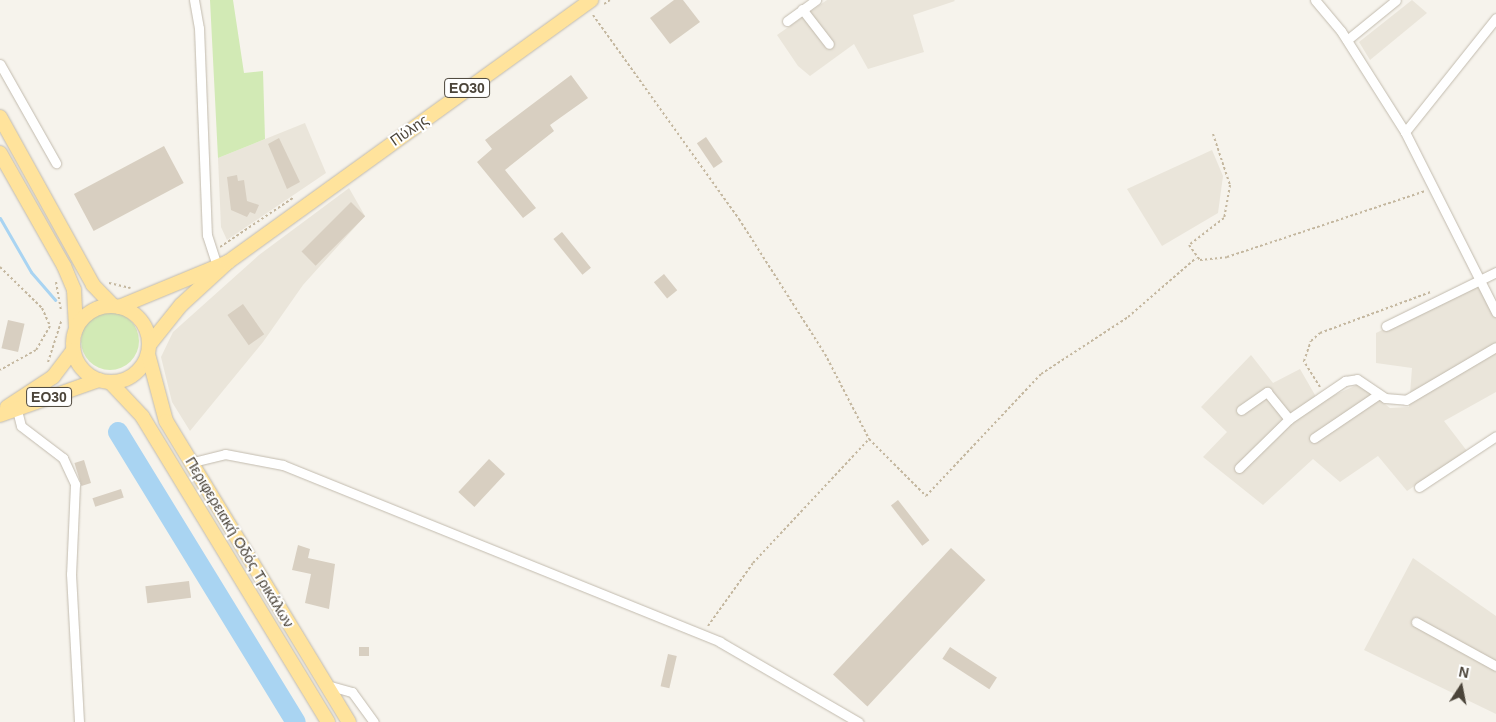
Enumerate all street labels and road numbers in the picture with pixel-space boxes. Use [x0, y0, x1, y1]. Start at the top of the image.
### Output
road number: ΕΟ30 [443, 76, 491, 100]
street label: Πύλης [387, 111, 431, 149]
road number: ΕΟ30 [25, 386, 73, 408]
street label: Περιφερειακή Οδός Τρικάλων [182, 453, 298, 631]

